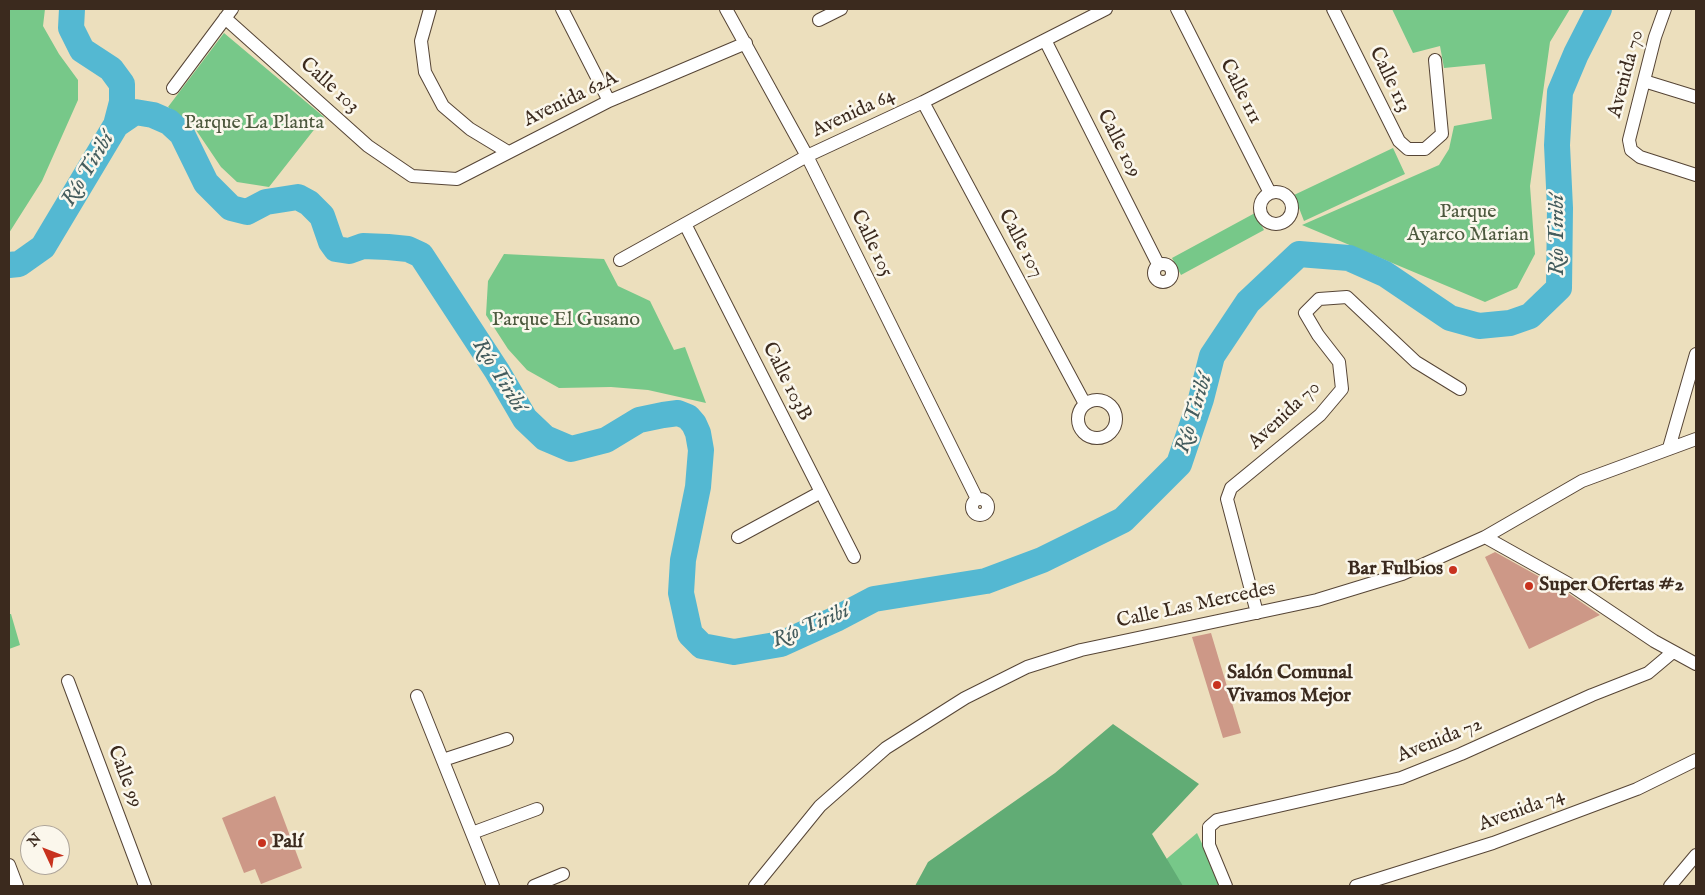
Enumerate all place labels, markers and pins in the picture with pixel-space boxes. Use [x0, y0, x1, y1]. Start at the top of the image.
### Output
place label: Bar Fulbios [1347, 558, 1443, 582]
marker: Bar Fulbios [1447, 564, 1459, 576]
place label: Super Ofertas #2 [1539, 574, 1684, 598]
marker: Super Ofertas #2 [1523, 580, 1535, 592]
place label: Salón Comunal Vivamos Mejor [1227, 662, 1353, 709]
marker: Salón Comunal Vivamos Mejor [1211, 679, 1223, 691]
place label: Palí [272, 831, 303, 855]
marker: Palí [256, 837, 268, 849]

